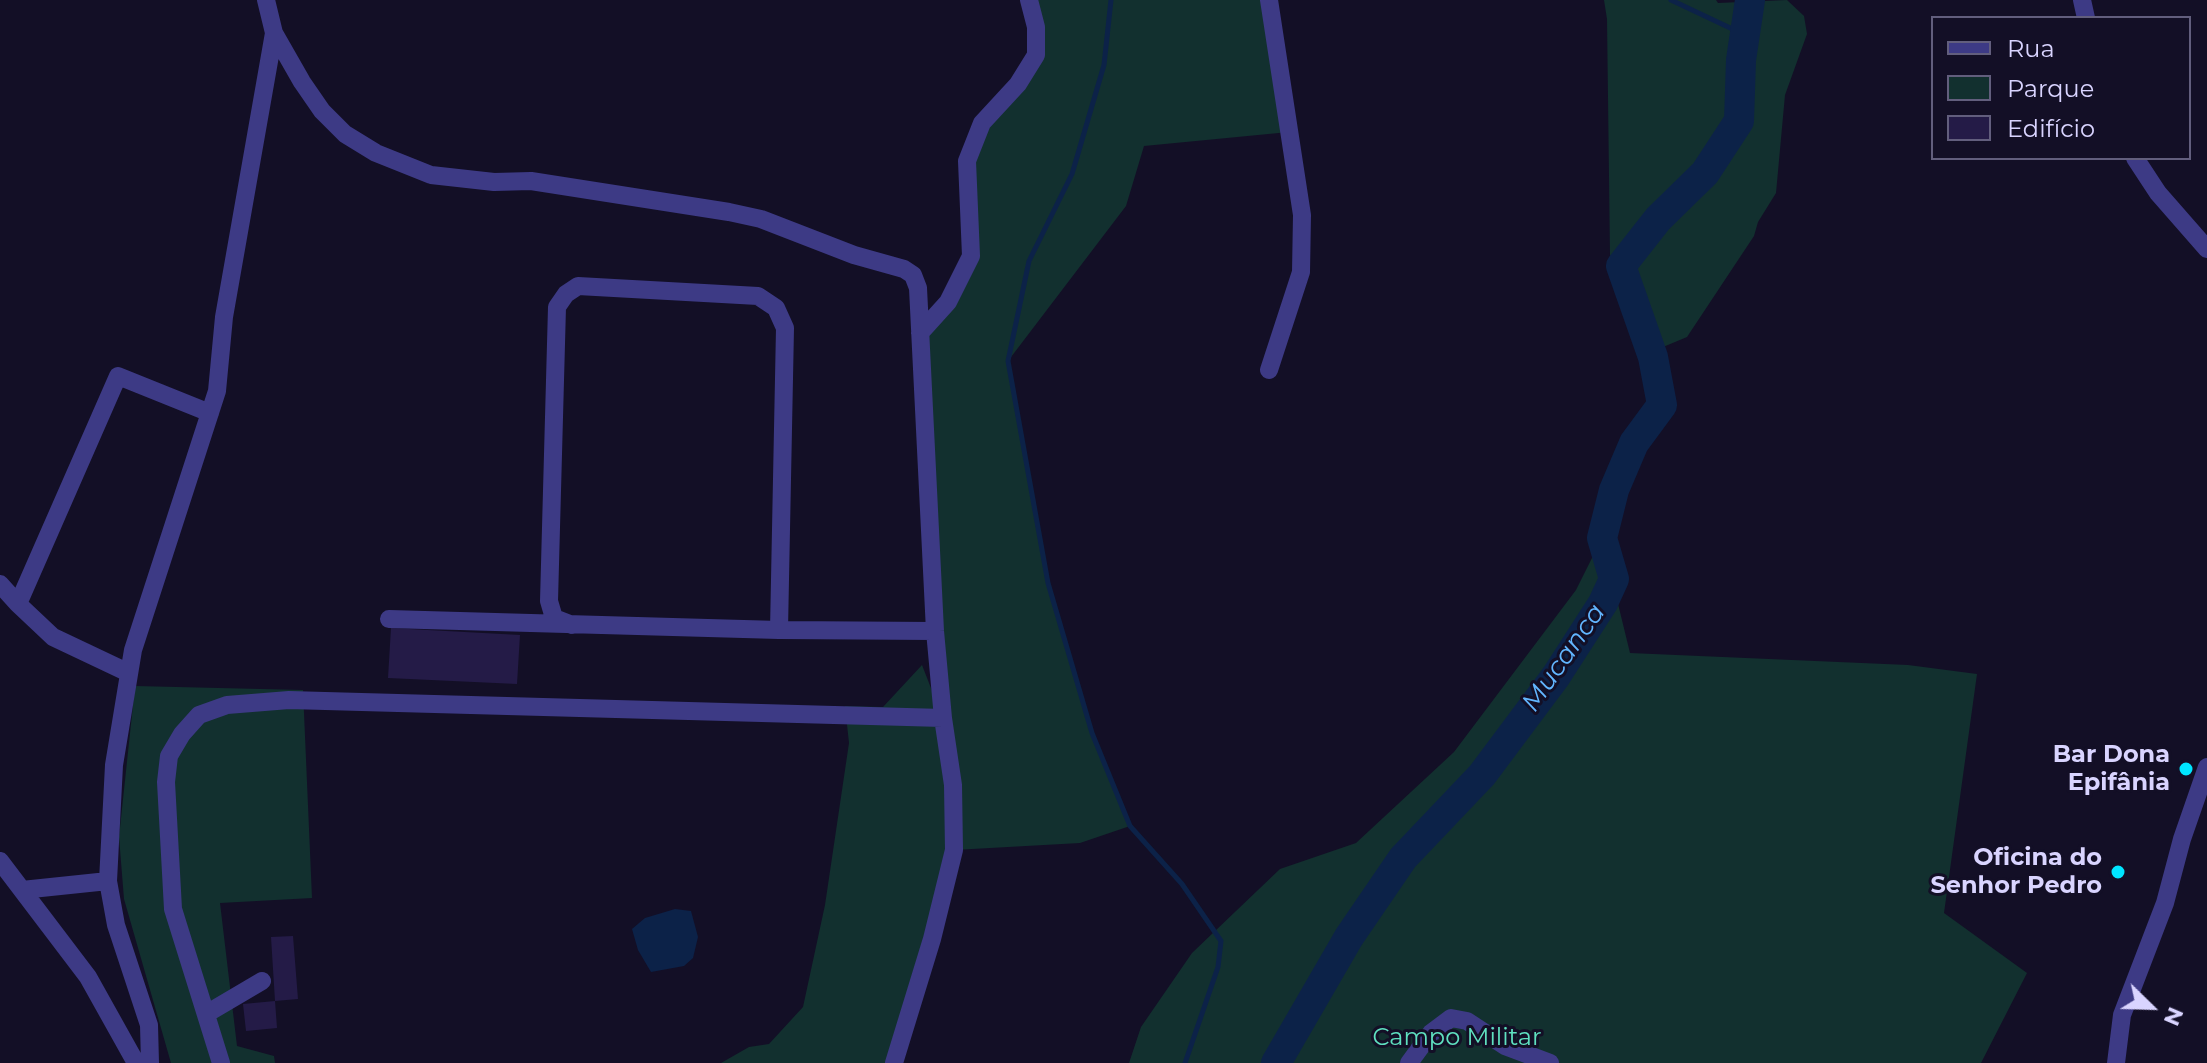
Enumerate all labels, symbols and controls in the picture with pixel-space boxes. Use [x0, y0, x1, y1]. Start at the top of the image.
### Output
legend [1931, 16, 2191, 160]
text: Rua [2007, 34, 2055, 63]
text: Parque [2007, 74, 2094, 103]
text: Edifício [2007, 114, 2095, 143]
water label: Mucanca [1516, 598, 1612, 718]
place label: Bar Dona Epifânia [2053, 741, 2170, 797]
marker: Bar Dona Epifânia [2177, 760, 2195, 778]
place label: Oficina do Senhor Pedro [1931, 844, 2102, 900]
marker: Oficina do Senhor Pedro [2109, 863, 2127, 881]
north arrow [2111, 967, 2191, 1047]
text: N [2158, 1003, 2189, 1030]
park label: Campo Militar [1372, 1024, 1542, 1052]

